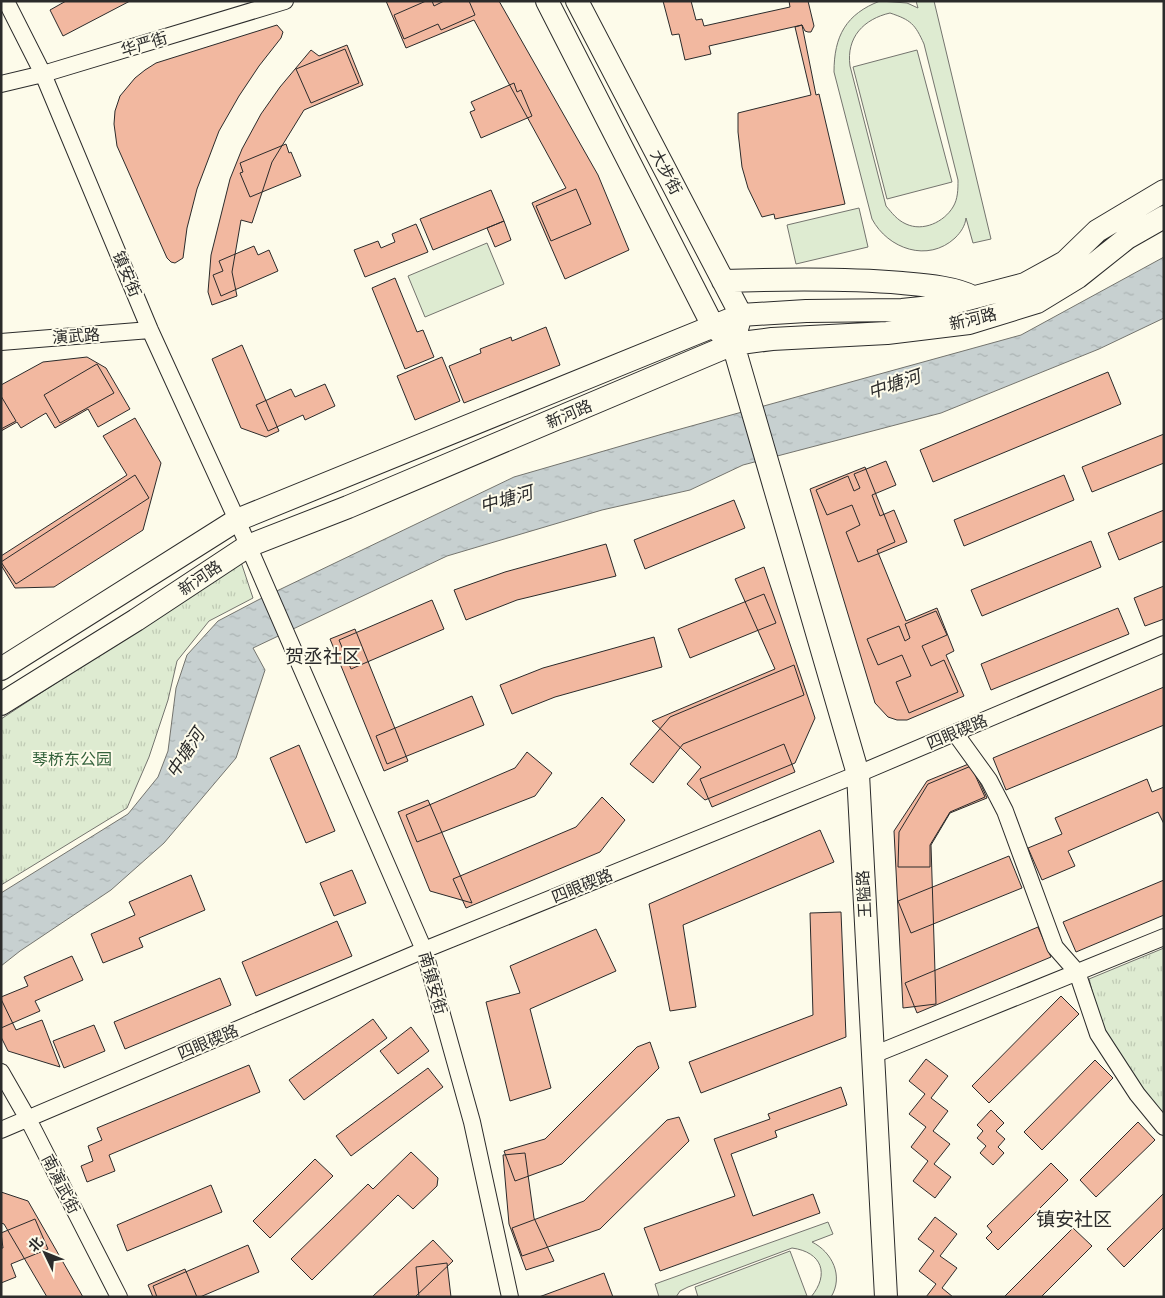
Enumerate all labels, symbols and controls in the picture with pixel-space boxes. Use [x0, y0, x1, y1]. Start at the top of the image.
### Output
street label: 华严街 [118, 28, 170, 60]
street label: 大步街 [646, 146, 686, 198]
street label: 镇安街 [109, 248, 145, 300]
street label: 新河路 [947, 304, 999, 334]
street label: 演武路 [51, 325, 101, 347]
water label: 中塘河 [865, 364, 926, 403]
street label: 新河路 [543, 396, 595, 432]
water label: 中塘河 [477, 481, 538, 517]
street label: 新河路 [175, 557, 225, 599]
district label: 贺丞社区 [285, 645, 361, 667]
street label: 四眼碶路 [924, 711, 990, 753]
water label: 中塘河 [161, 722, 210, 781]
park label: 琴桥东公园 [32, 750, 112, 769]
street label: 四眼碶路 [549, 865, 615, 907]
street label: 王隘路 [853, 870, 875, 918]
street label: 南镇安街 [415, 950, 451, 1016]
street label: 四眼碶路 [175, 1021, 241, 1063]
street label: 南演武街 [38, 1151, 84, 1217]
district label: 镇安社区 [1036, 1208, 1112, 1230]
north arrow [20, 1228, 70, 1278]
text: 北 [25, 1234, 46, 1255]

